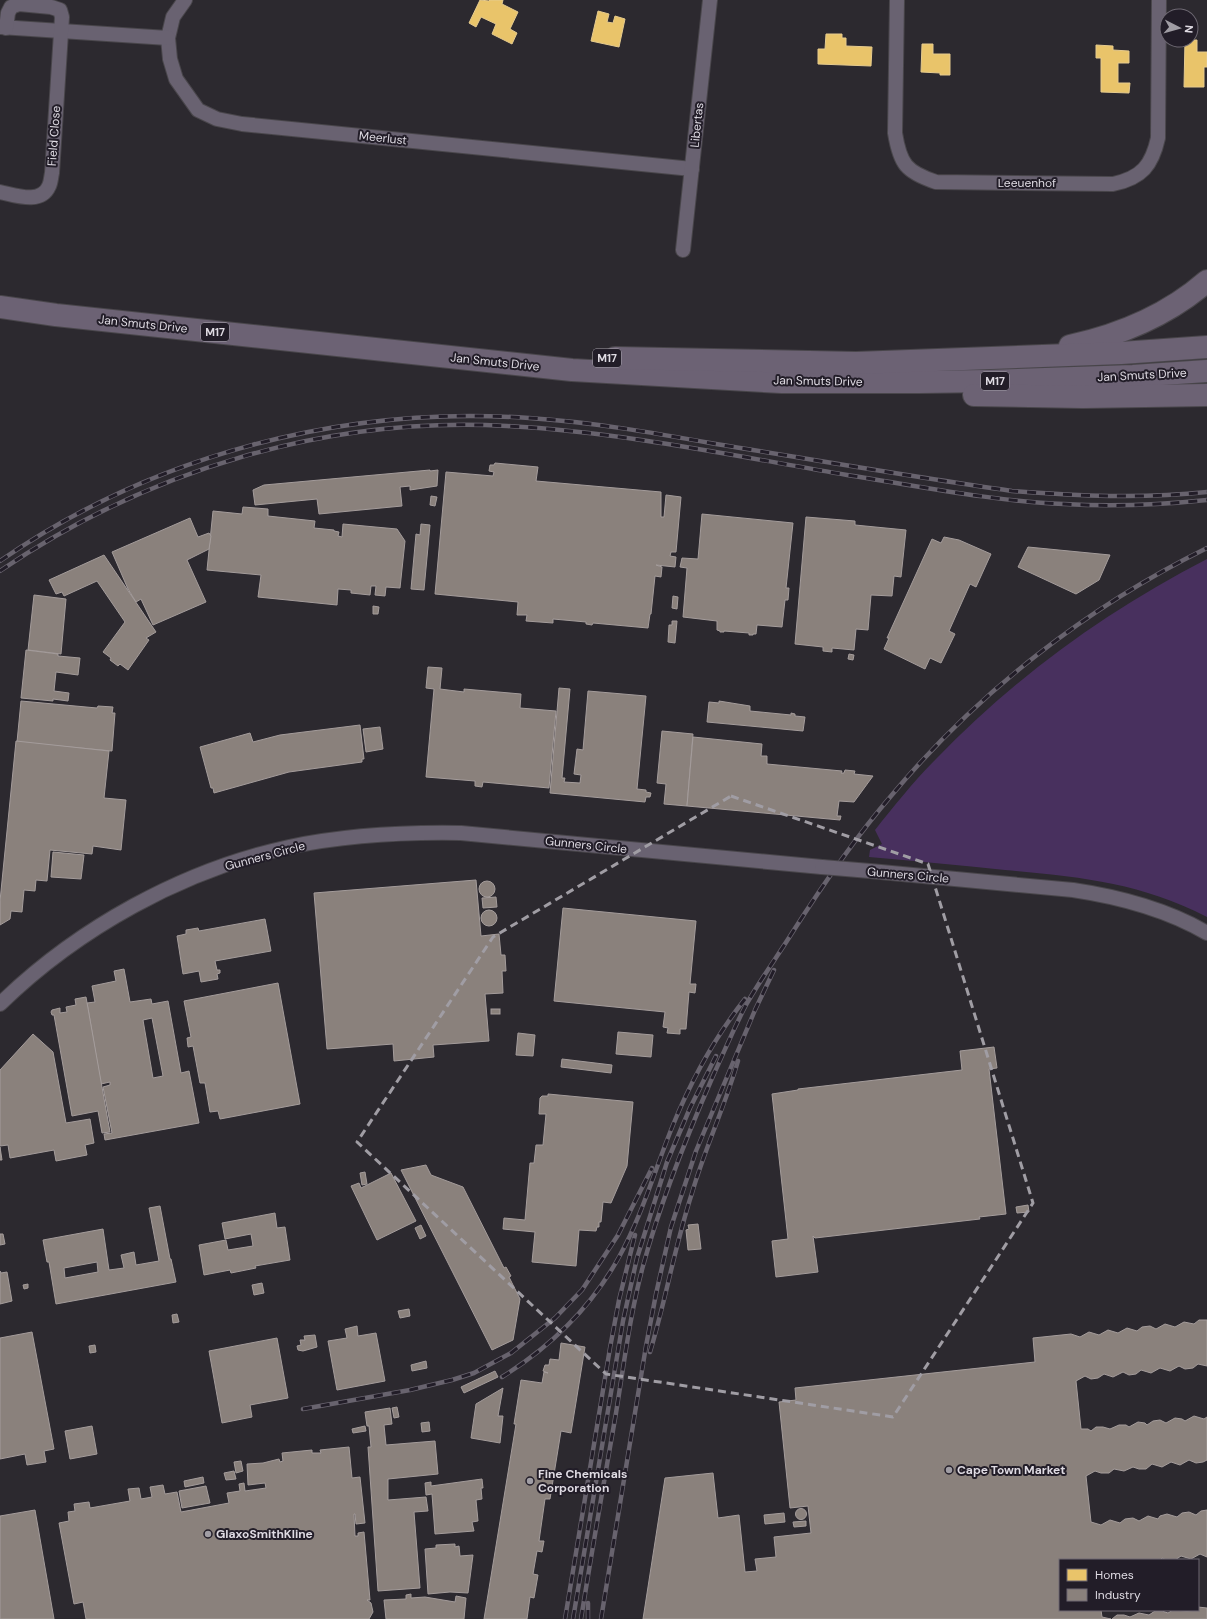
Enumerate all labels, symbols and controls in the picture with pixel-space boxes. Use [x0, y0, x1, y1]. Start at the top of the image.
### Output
north arrow [1159, 8, 1199, 48]
text: N [1182, 24, 1196, 34]
street label: Libertas [687, 102, 707, 148]
street label: Field Close [44, 105, 64, 167]
street label: Meerlust [358, 128, 408, 149]
street label: Leeuenhof [998, 175, 1056, 191]
street label: Jan Smuts Drive [98, 311, 189, 337]
road number: M17 [201, 323, 229, 341]
street label: Jan Smuts Drive [450, 349, 541, 375]
road number: M17 [593, 349, 621, 367]
street label: Jan Smuts Drive [1097, 365, 1187, 385]
street label: Jan Smuts Drive [773, 372, 863, 390]
road number: M17 [981, 372, 1009, 390]
street label: Gunners Circle [544, 833, 628, 857]
street label: Gunners Circle [223, 838, 307, 874]
street label: Gunners Circle [866, 863, 950, 887]
place label: Cape Town Market [957, 1462, 1065, 1478]
marker: Cape Town Market [944, 1465, 954, 1475]
place label: Fine Chemicals Corporation [538, 1466, 627, 1496]
marker: Fine Chemicals Corporation [525, 1476, 535, 1486]
place label: GlaxoSmithKline [216, 1526, 313, 1542]
marker: GlaxoSmithKline [203, 1529, 213, 1539]
legend [1059, 1559, 1199, 1611]
text: Homes [1095, 1567, 1134, 1583]
text: Industry [1095, 1587, 1141, 1603]

